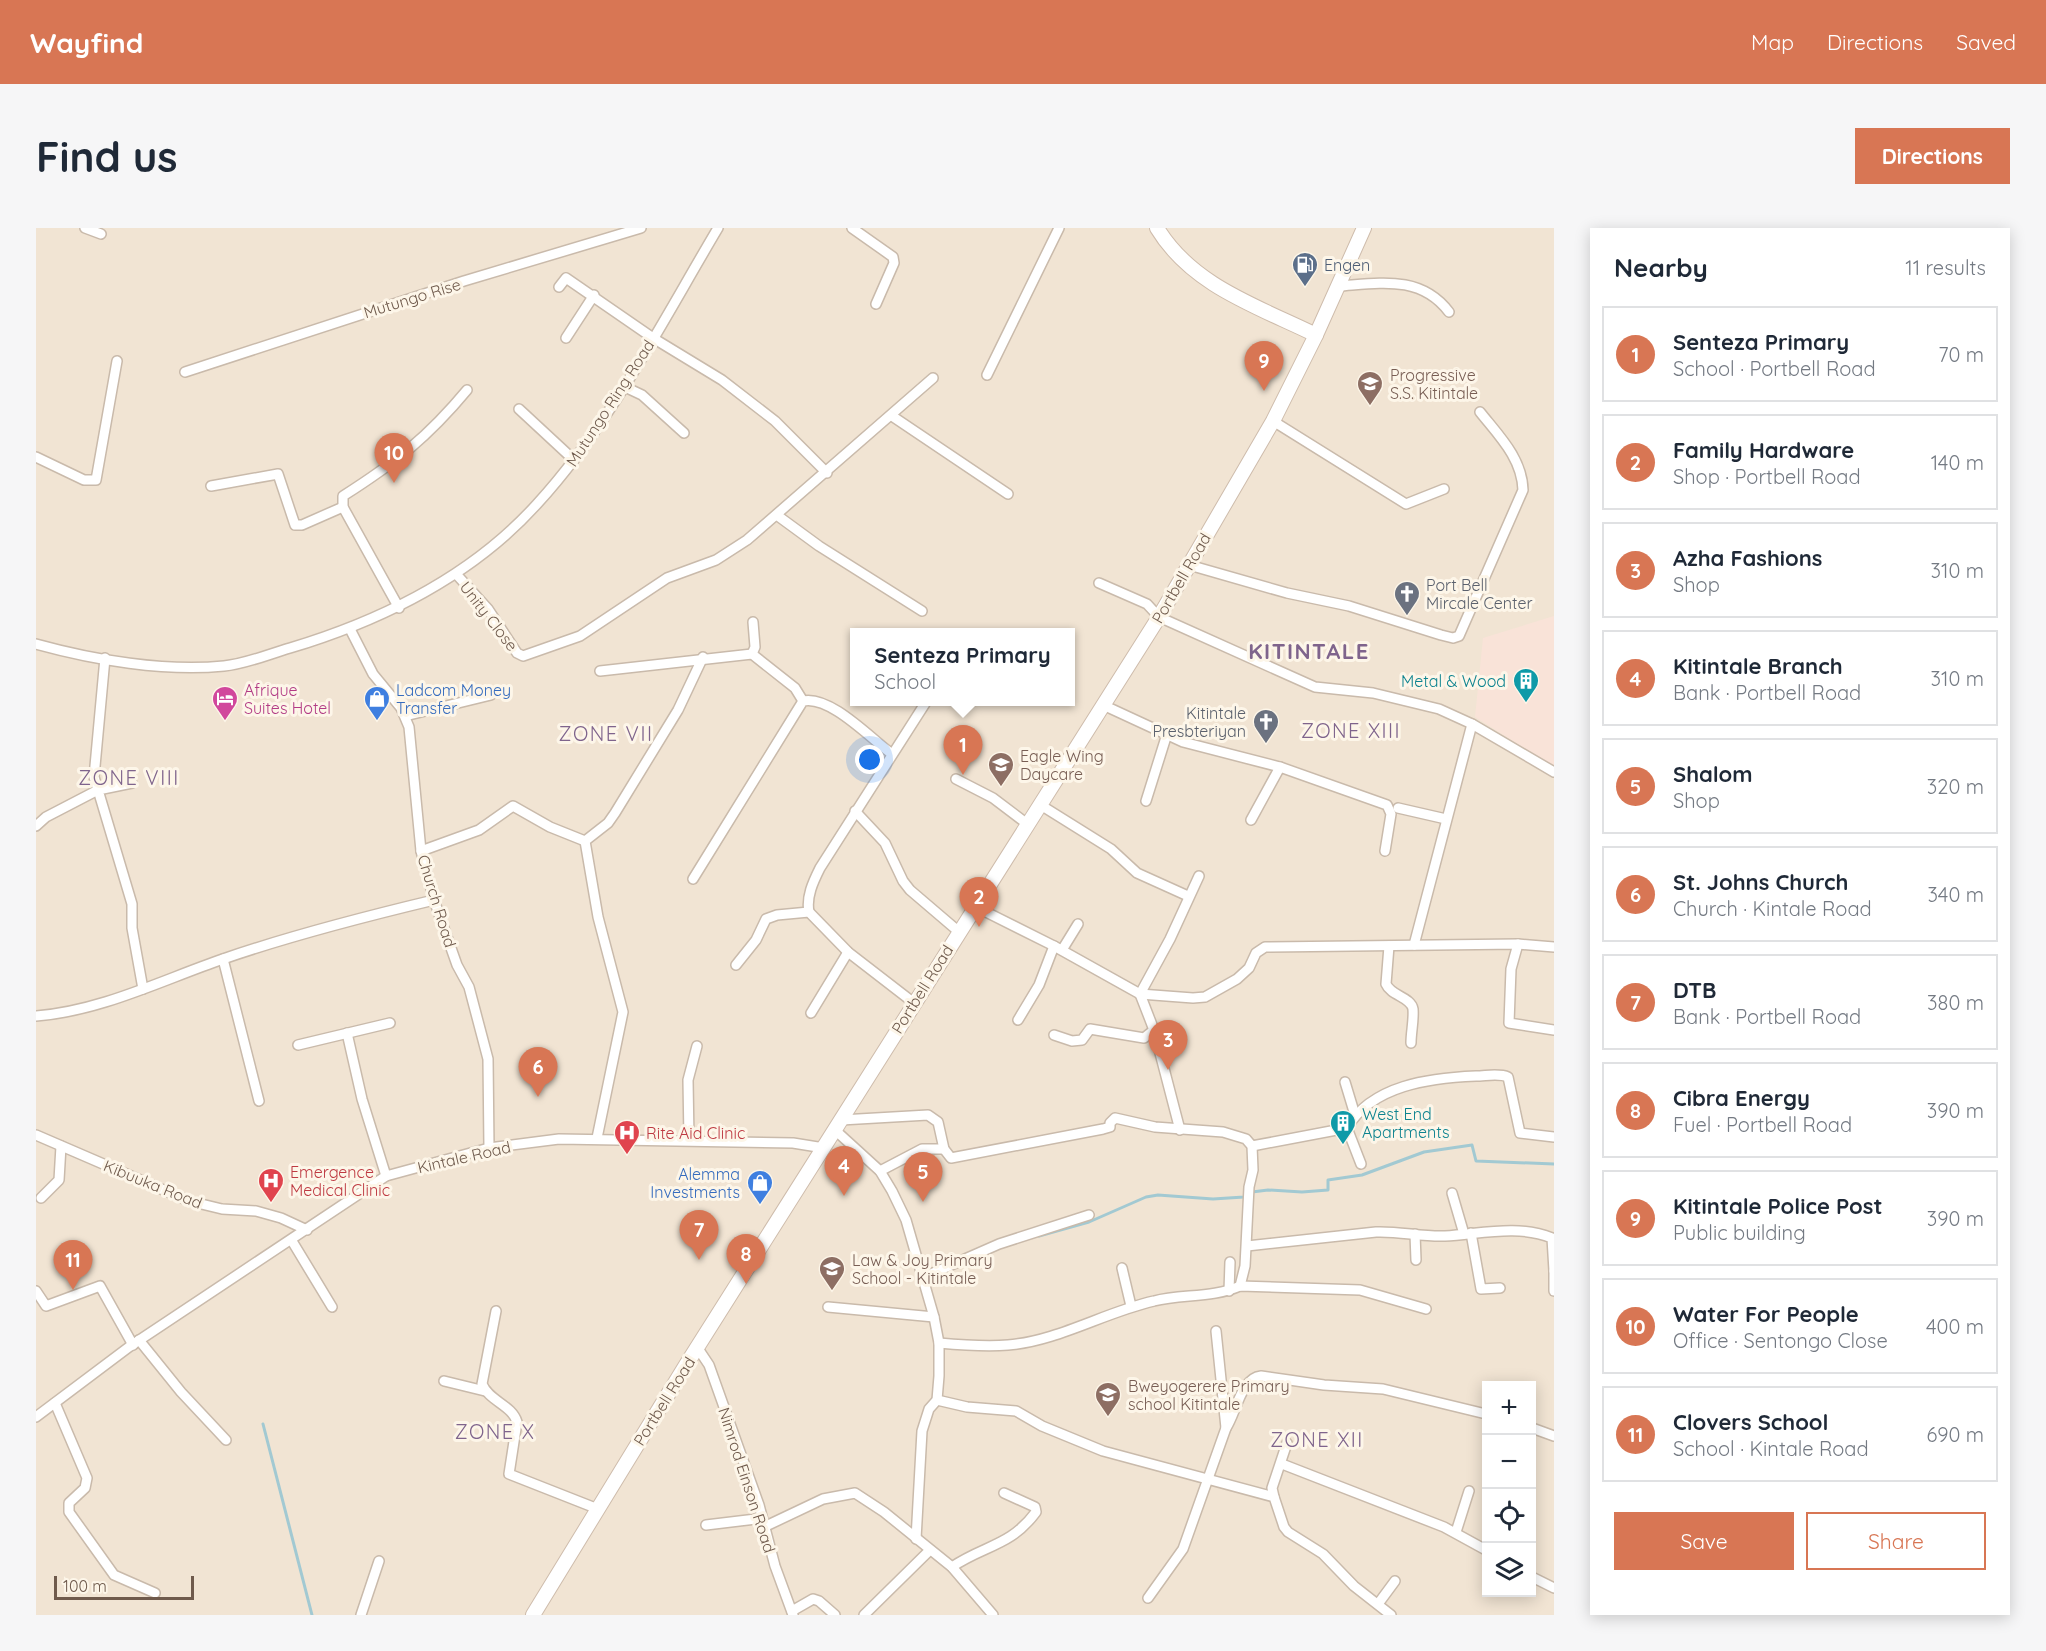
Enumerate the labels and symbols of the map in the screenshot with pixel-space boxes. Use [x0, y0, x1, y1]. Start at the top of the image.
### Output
fuel station icon: Engen [1290, 250, 1320, 288]
place label: Engen [1324, 255, 1370, 275]
street label: Mutungo Rise [361, 274, 463, 322]
street label: Mutungo Ring Road [562, 336, 658, 470]
pin: 9 [1244, 342, 1284, 391]
place label: Progressive S.S. Kitintale [1390, 365, 1478, 403]
school or university icon: Progressive S.S. Kitintale [1355, 369, 1385, 407]
pin: 10 [374, 434, 414, 483]
street label: Portbell Road [1147, 529, 1215, 627]
place label: Port Bell Mircale Center [1426, 575, 1533, 613]
street label: Unity Close [456, 577, 522, 655]
church icon: Port Bell Mircale Center [1392, 579, 1422, 617]
district label: KITINTALE [1248, 637, 1370, 665]
building icon: Metal & Wood [1511, 666, 1541, 704]
place label: Metal & Wood [1401, 671, 1506, 691]
place label: Afrique Suites Hotel [244, 680, 331, 718]
place label: Ladcom Money Transfer [396, 680, 511, 718]
hotel icon: Afrique Suites Hotel [210, 684, 240, 722]
shop icon: Ladcom Money Transfer [362, 684, 392, 722]
place label: Kitintale Presbteriyan [1152, 703, 1246, 741]
church icon: Kitintale Presbteriyan [1251, 707, 1281, 745]
district label: ZONE XIII [1301, 718, 1401, 743]
district label: ZONE VII [559, 721, 653, 746]
pin: 1 [944, 726, 982, 775]
your location [855, 745, 884, 774]
place label: Eagle Wing Daycare [1020, 746, 1104, 784]
school or university icon: Eagle Wing Daycare [986, 750, 1016, 788]
district label: ZONE VIII [78, 765, 180, 790]
street label: Church Road [413, 852, 461, 950]
pin: 2 [960, 878, 998, 927]
street label: Portbell Road [887, 941, 957, 1037]
pin: 3 [1148, 1020, 1188, 1070]
pin: 6 [518, 1048, 558, 1097]
place label: West End Apartments [1362, 1104, 1449, 1142]
building icon: West End Apartments [1328, 1108, 1358, 1146]
hospital icon: Rite Aid Clinic [612, 1118, 642, 1156]
place label: Rite Aid Clinic [646, 1123, 745, 1143]
street label: Kintale Road [415, 1137, 513, 1177]
pin: 4 [824, 1146, 864, 1196]
pin: 5 [904, 1152, 942, 1202]
street label: Kibuuka Road [101, 1155, 205, 1213]
place label: Emergence Medical Clinic [290, 1162, 390, 1200]
place label: Alemma Investments [650, 1164, 740, 1202]
hospital icon: Emergence Medical Clinic [256, 1166, 286, 1204]
shop icon: Alemma Investments [745, 1168, 775, 1206]
pin: 7 [680, 1210, 718, 1260]
pin: 8 [726, 1234, 766, 1284]
pin: 11 [54, 1240, 93, 1290]
place label: Law & Joy Primary School - Kitintale [852, 1250, 993, 1288]
school or university icon: Law & Joy Primary School - Kitintale [817, 1254, 847, 1292]
street label: Portbell Road [629, 1353, 699, 1449]
place label: Bweyogerere Primary school Kitintale [1128, 1376, 1290, 1414]
school or university icon: Bweyogerere Primary school Kitintale [1093, 1380, 1123, 1418]
street label: Nimrod Einson Road [714, 1405, 780, 1555]
district label: ZONE X [455, 1419, 535, 1444]
district label: ZONE XII [1270, 1427, 1364, 1452]
scale bar [54, 1573, 194, 1600]

